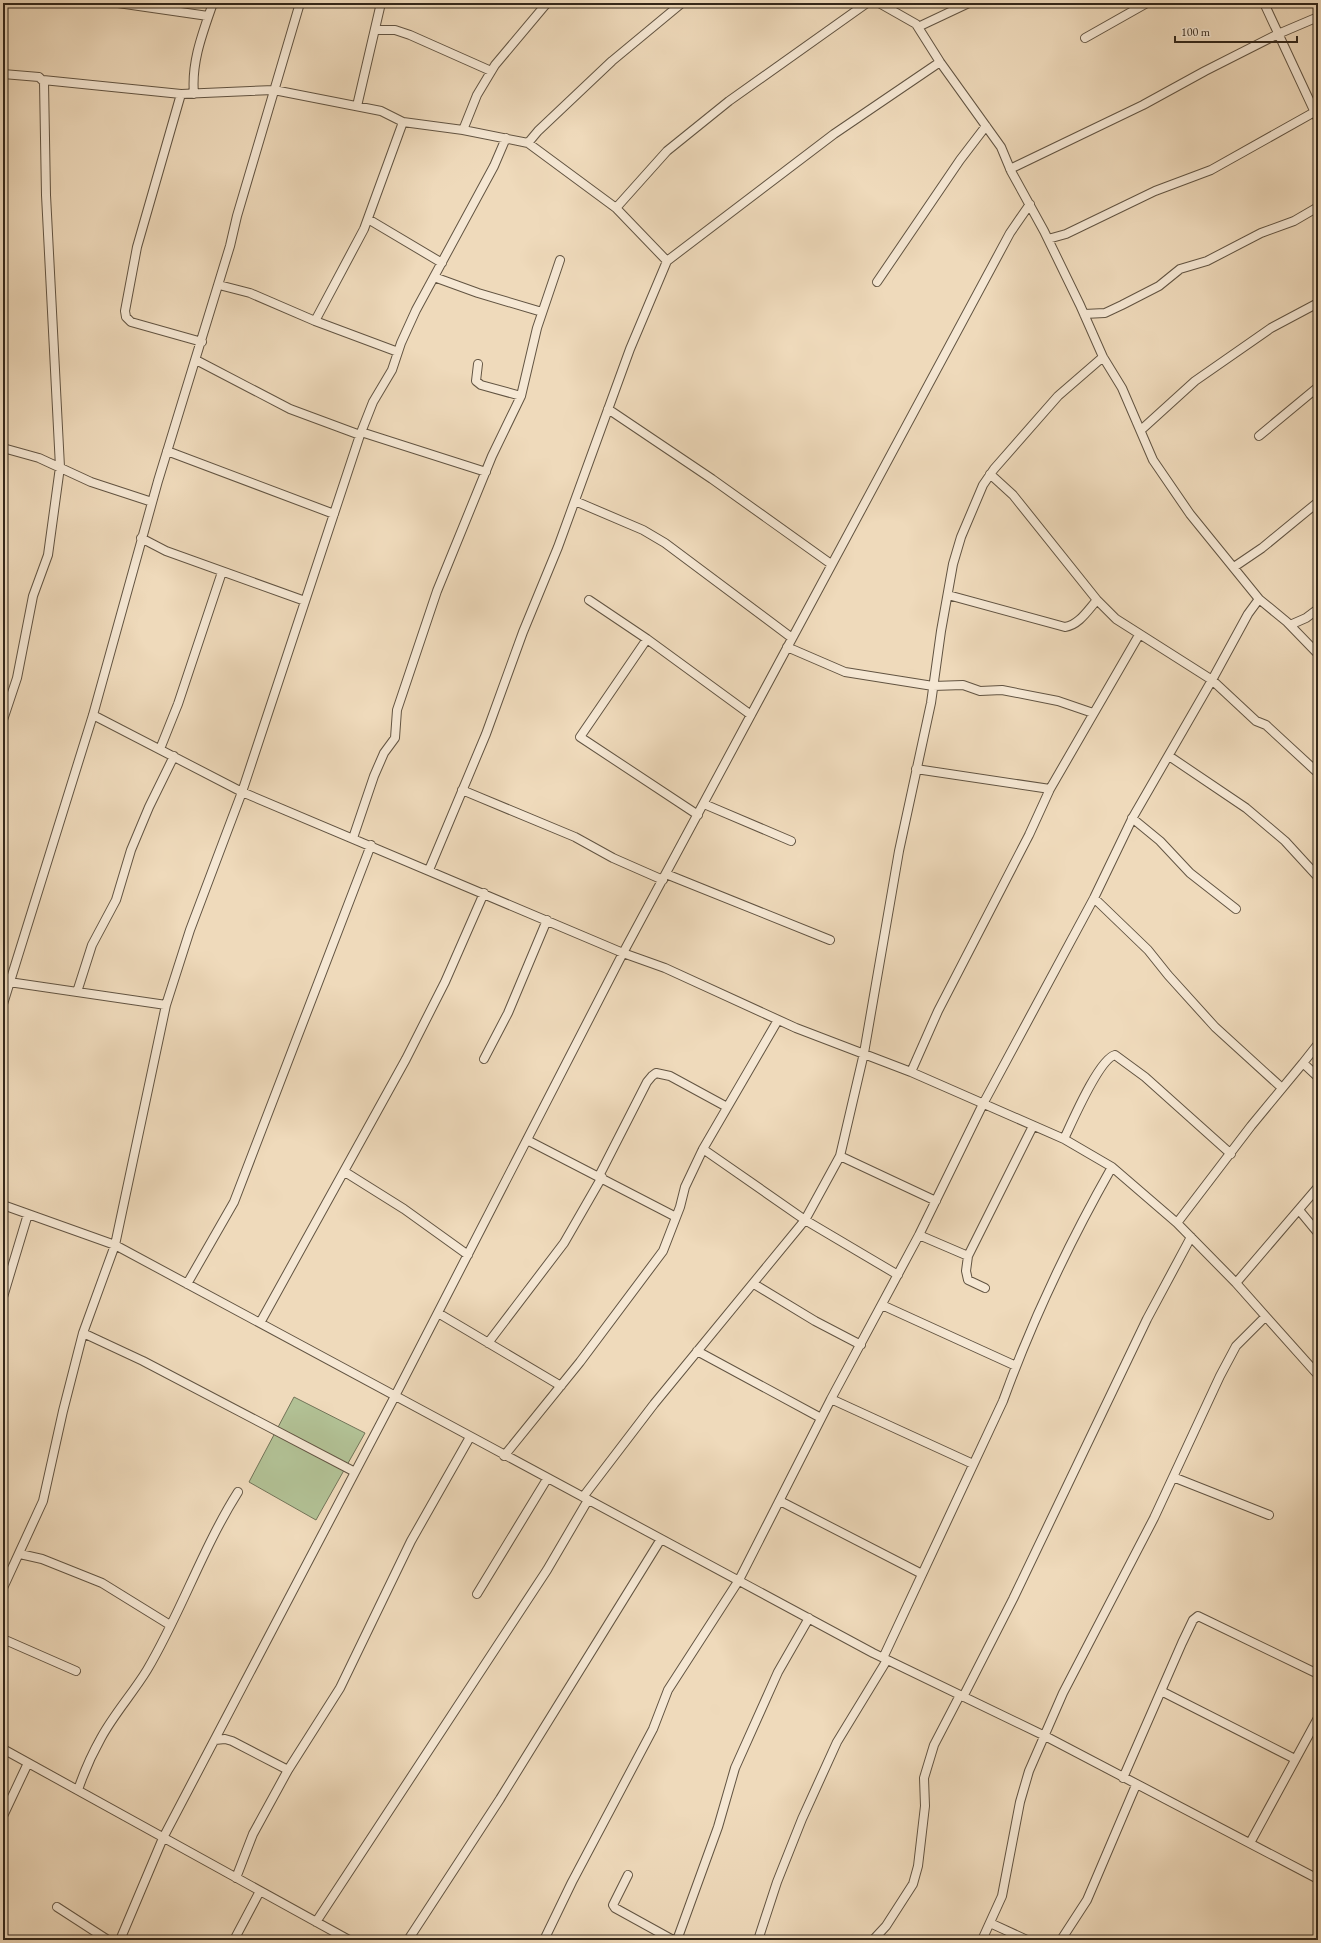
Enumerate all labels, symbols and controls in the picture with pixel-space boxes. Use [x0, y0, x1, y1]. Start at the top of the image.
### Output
scale bar [1175, 18, 1297, 44]
text: 100 m [1181, 24, 1211, 40]

